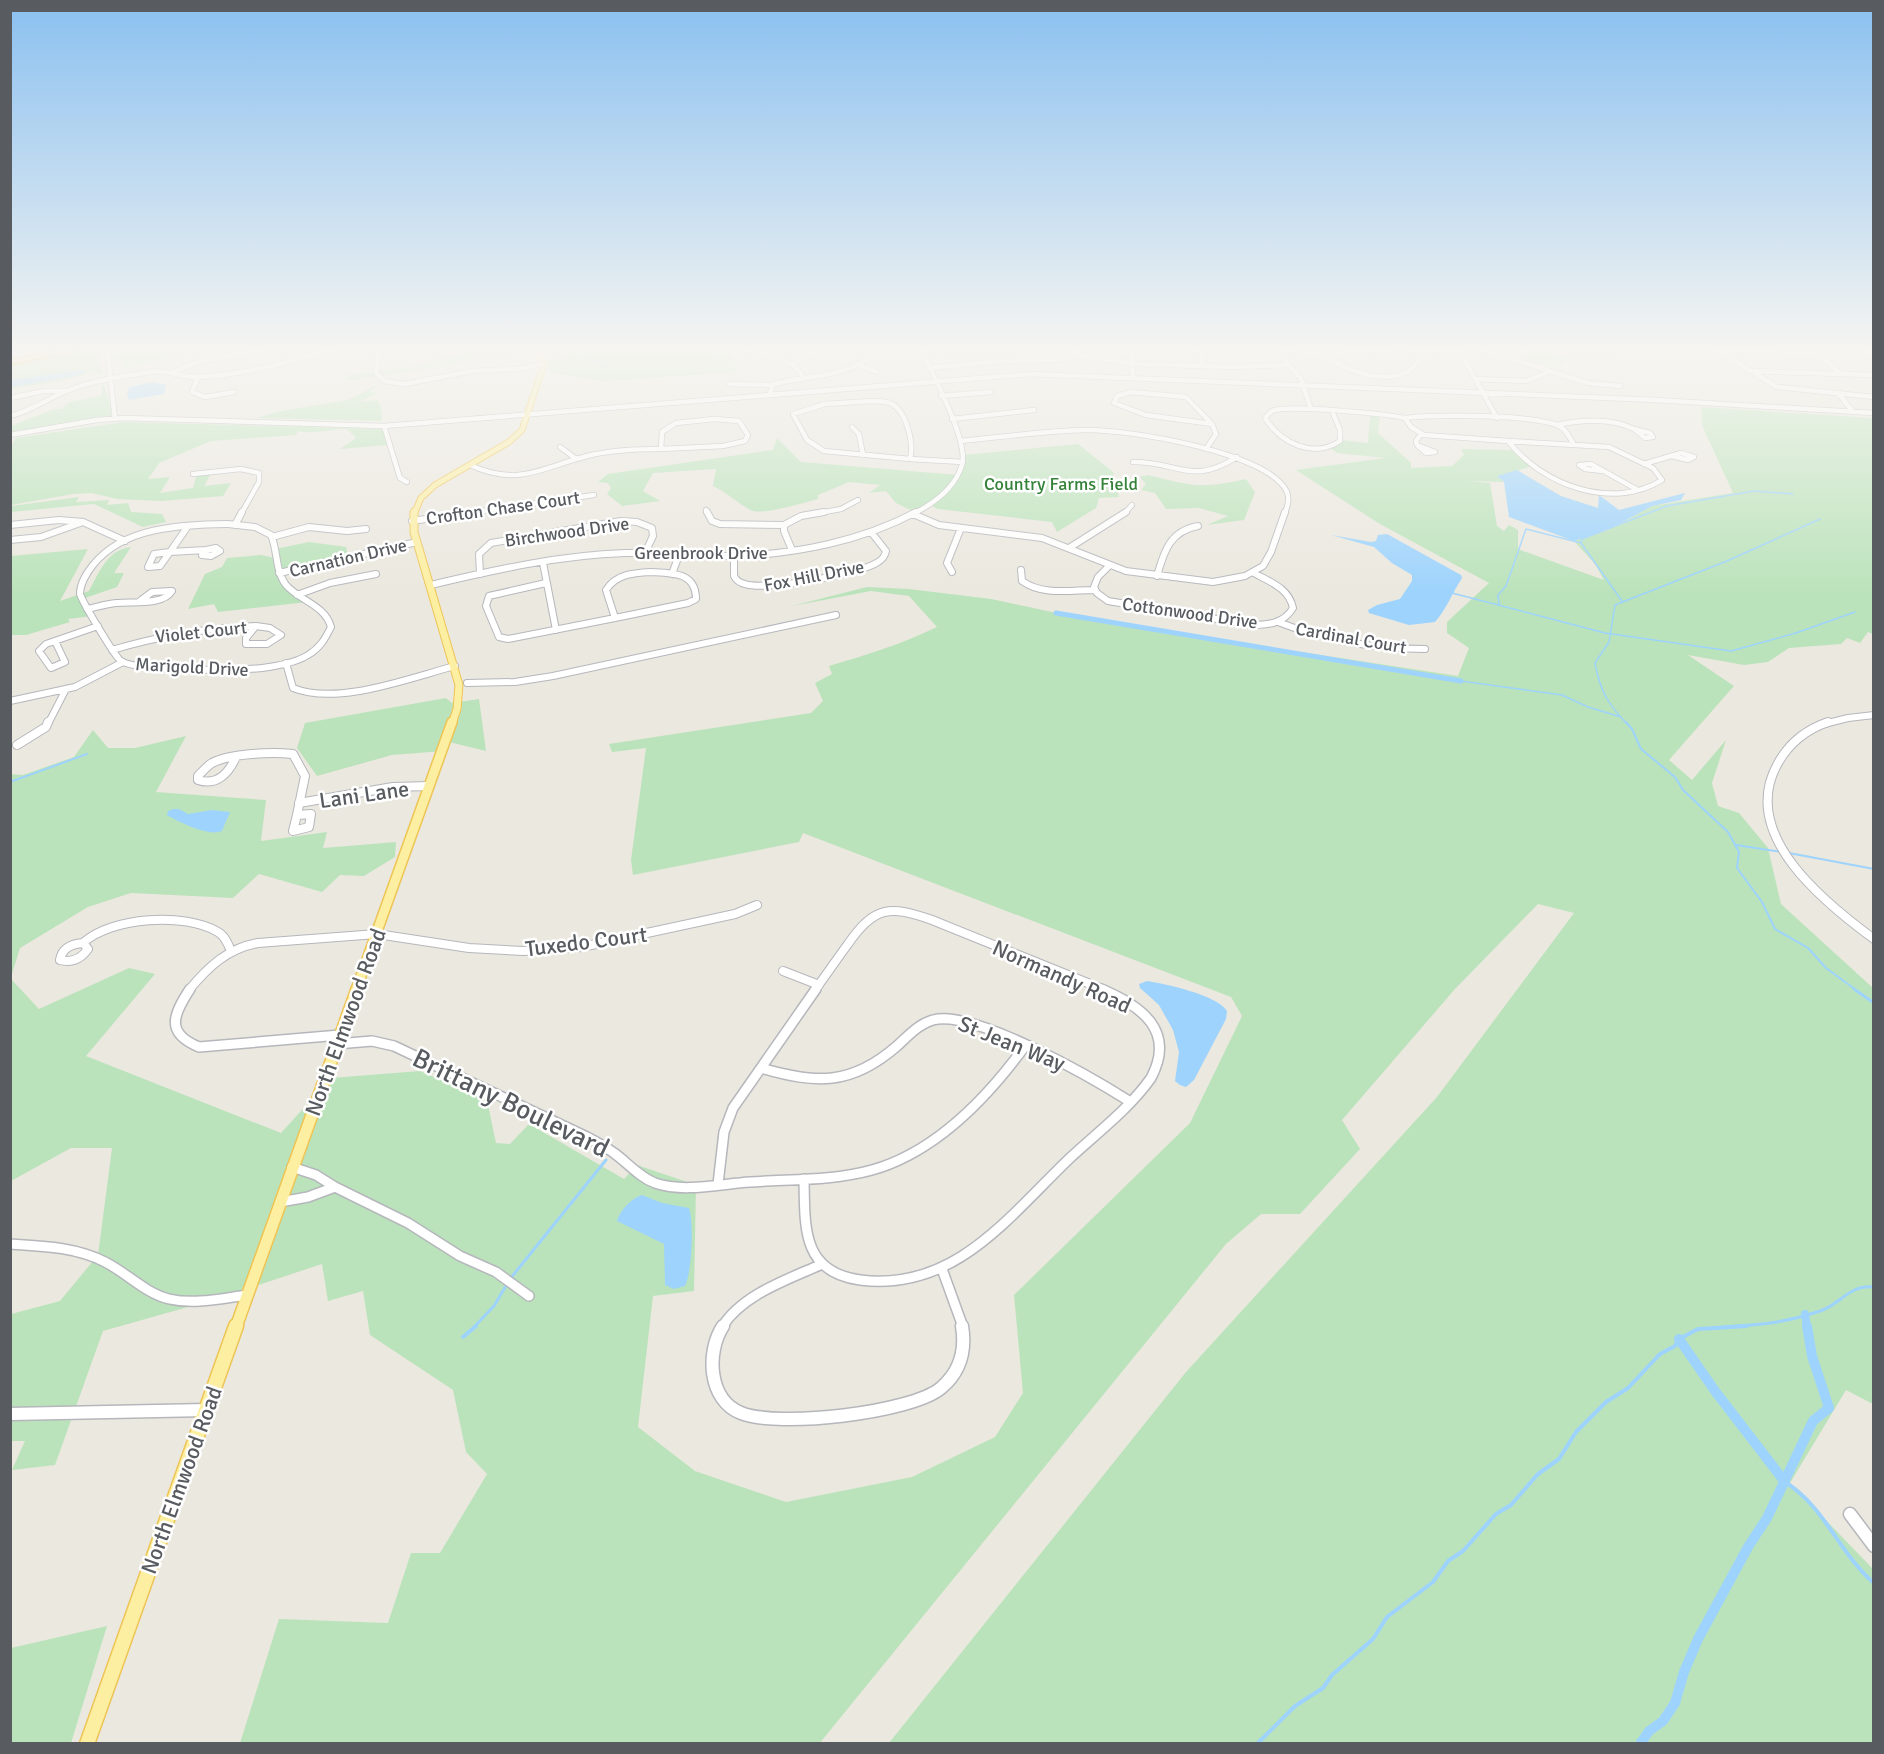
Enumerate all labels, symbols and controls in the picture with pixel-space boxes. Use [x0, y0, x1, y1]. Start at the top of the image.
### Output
park label: Country Farms Field [984, 473, 1138, 495]
street label: Crofton Chase Court [425, 486, 581, 530]
street label: Birchwood Drive [503, 512, 631, 552]
street label: Carnation Drive [287, 534, 409, 582]
street label: Greenbrook Drive [634, 542, 768, 564]
street label: Fox Hill Drive [762, 555, 866, 597]
street label: Cottonwood Drive [1121, 593, 1259, 633]
street label: Violet Court [154, 616, 248, 648]
street label: Cardinal Court [1294, 617, 1408, 659]
street label: Marigold Drive [135, 653, 249, 681]
street label: Lani Lane [317, 775, 411, 814]
street label: Tuxedo Court [524, 921, 649, 962]
street label: North Elmwood Road [299, 925, 392, 1120]
street label: Normandy Road [988, 934, 1135, 1019]
street label: St Jean Way [955, 1010, 1070, 1077]
street label: Brittany Boulevard [407, 1042, 615, 1165]
street label: North Elmwood Road [135, 1383, 228, 1578]

